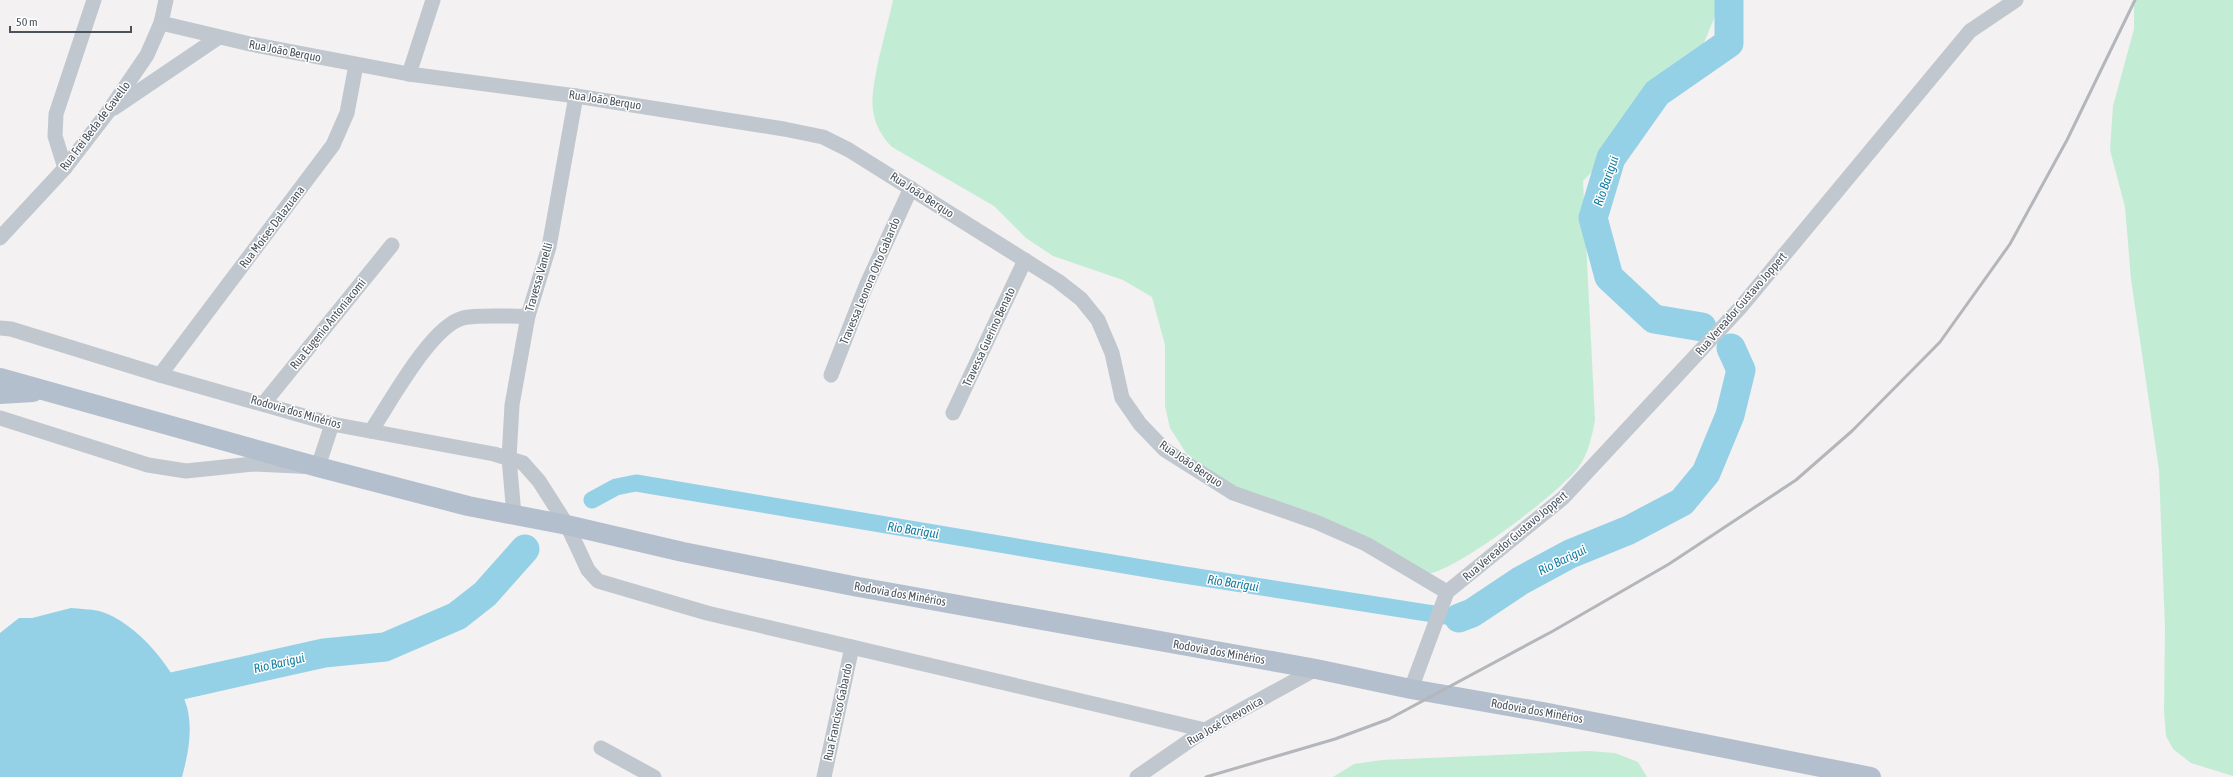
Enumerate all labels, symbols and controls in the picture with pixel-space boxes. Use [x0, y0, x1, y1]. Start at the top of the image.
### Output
scale bar [10, 8, 131, 34]
text: 50 m [16, 15, 38, 29]
street label: Rua João Berquo [248, 37, 323, 65]
street label: Rua Frei Beda de Gavello [57, 78, 133, 173]
street label: Rua João Berquo [568, 87, 643, 113]
water label: Rio Barigui [1590, 154, 1622, 208]
street label: Rua João Berquo [888, 169, 957, 221]
street label: Rua Moises Dalazuana [237, 183, 307, 271]
street label: Travessa Leonora Otto Gabardo [837, 215, 903, 346]
street label: Travessa Vanelli [523, 241, 555, 313]
street label: Rua Vereador Gustavo Joppert [1692, 249, 1790, 358]
street label: Rua Eugenio Antoniacomi [287, 276, 369, 372]
street label: Travessa Guerino Benato [960, 285, 1018, 389]
street label: Rodovia dos Minérios [249, 392, 343, 432]
street label: Rua João Berquo [1157, 438, 1226, 490]
street label: Rua Vereador Gustavo Joppert [1460, 488, 1570, 584]
water label: Rio Barigui [886, 519, 940, 541]
water label: Rio Barigui [1535, 542, 1589, 578]
water label: Rio Barigui [1206, 572, 1260, 594]
street label: Rodovia dos Minérios [853, 579, 947, 609]
street label: Rodovia dos Minérios [1172, 637, 1266, 667]
water label: Rio Barigui [252, 650, 306, 676]
street label: Rua Francisco Gabardo [821, 662, 855, 762]
street label: Rua José Chevonica [1184, 694, 1266, 748]
street label: Rodovia dos Minérios [1490, 696, 1584, 726]

